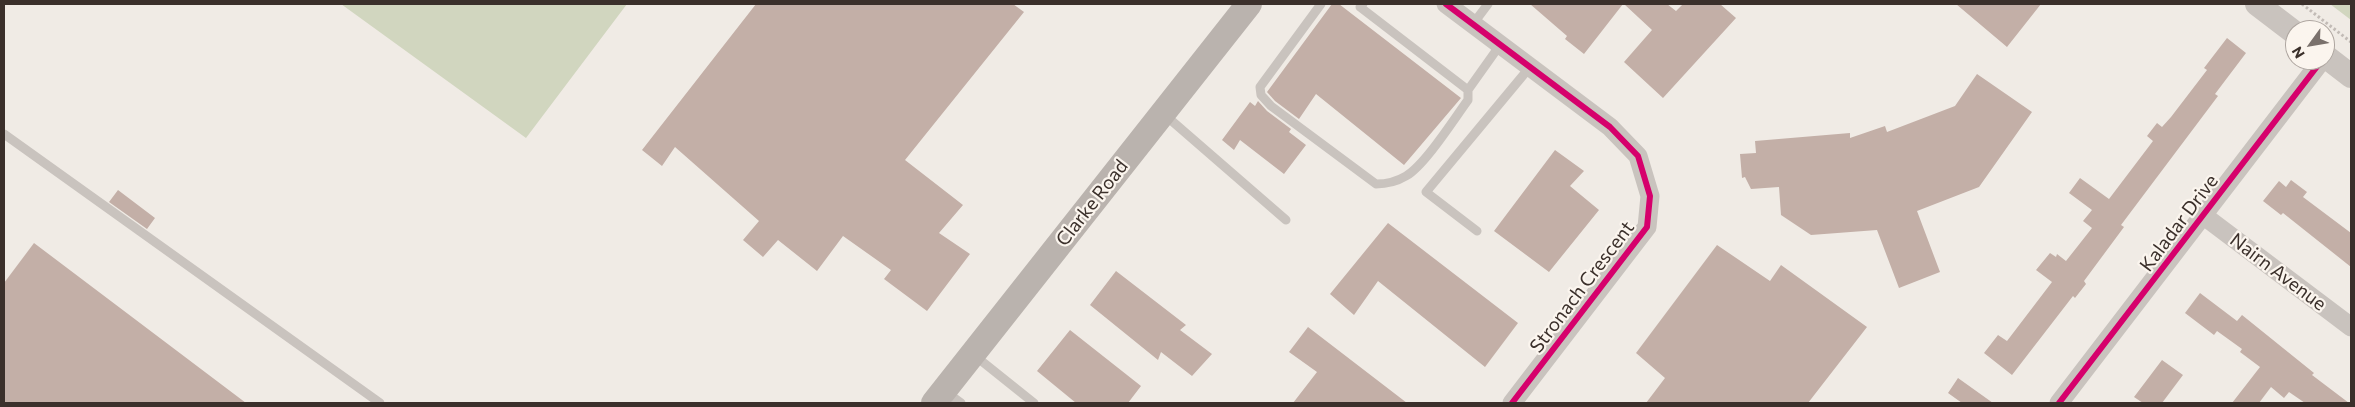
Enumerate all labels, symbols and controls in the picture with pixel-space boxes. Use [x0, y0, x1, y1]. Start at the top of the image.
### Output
north arrow [2285, 20, 2335, 70]
text: N [2288, 44, 2308, 62]
street label: Clarke Road [1051, 155, 1133, 251]
street label: Kaladar Drive [2135, 170, 2223, 276]
street label: Stronach Crescent [1525, 217, 1639, 357]
street label: Nairn Avenue [2225, 228, 2331, 316]

